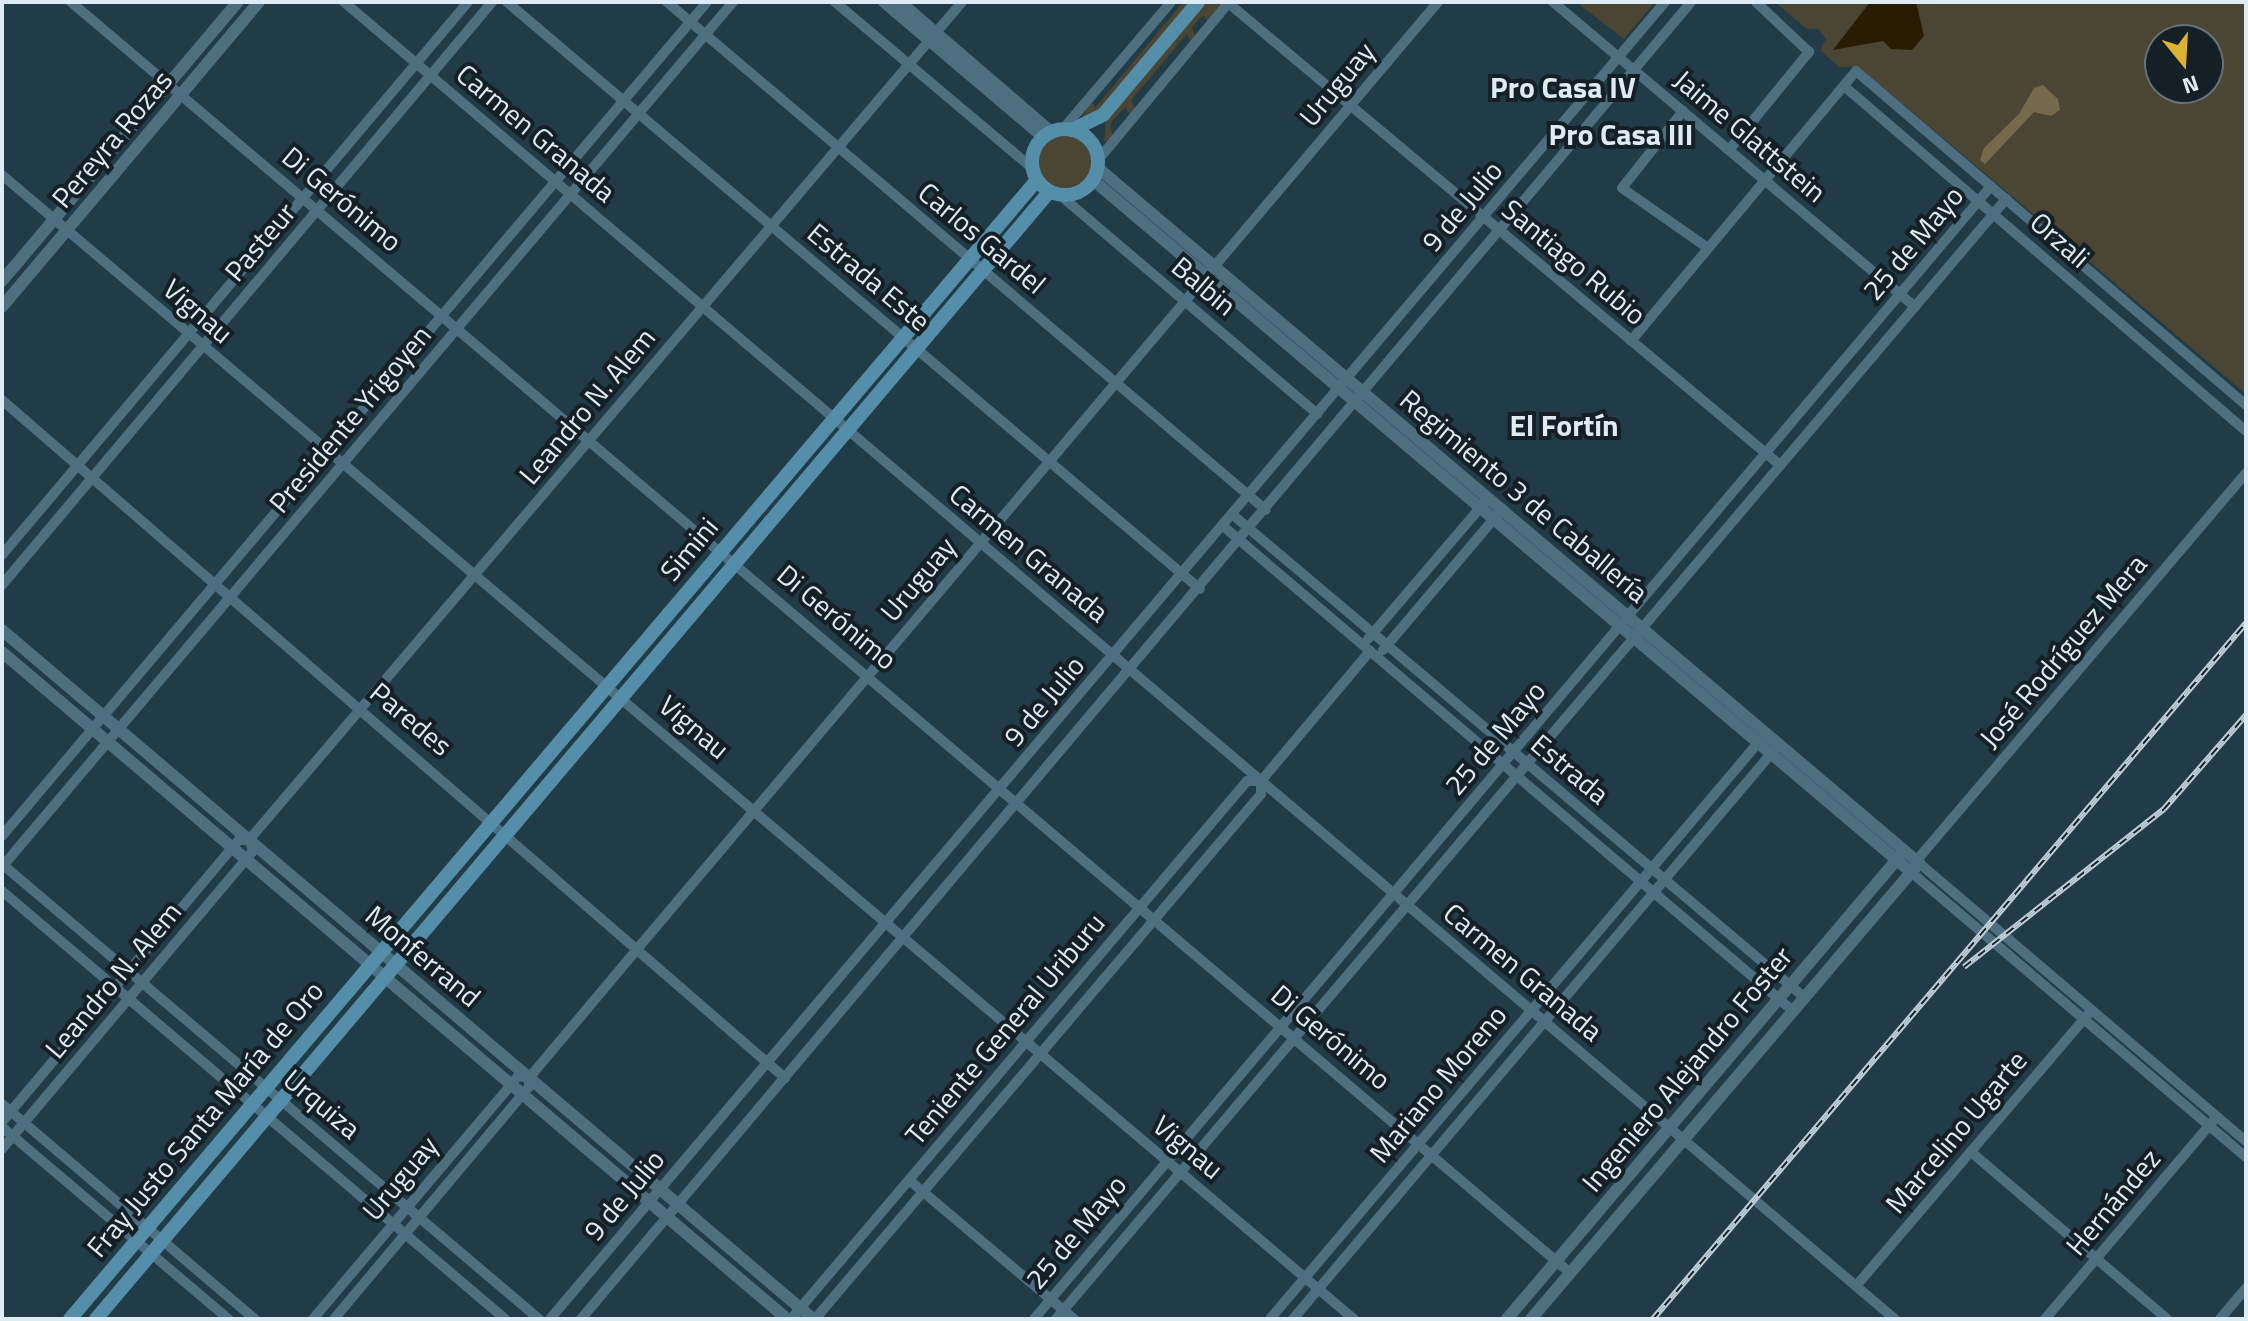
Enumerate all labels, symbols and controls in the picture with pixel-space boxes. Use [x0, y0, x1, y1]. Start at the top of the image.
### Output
north arrow [2144, 24, 2224, 104]
street label: Uruguay [1292, 35, 1382, 133]
street label: Carmen Granada [450, 57, 622, 209]
street label: Jaime Glattstein [1667, 63, 1833, 209]
street label: Pereyra Rozas [45, 64, 179, 214]
text: N [2178, 66, 2203, 103]
district label: Pro Casa IV [1490, 69, 1636, 105]
district label: Pro Casa III [1549, 116, 1693, 152]
street label: Di Gerónimo [276, 139, 408, 259]
street label: 9 de Julio [1415, 154, 1509, 258]
street label: Carlos Gardel [912, 175, 1052, 301]
street label: 25 de Mayo [1856, 179, 1970, 307]
street label: Santiago Rubio [1495, 192, 1653, 332]
street label: Pasteur [218, 196, 302, 288]
street label: Orzali [2023, 205, 2097, 275]
street label: Estrada Este [801, 216, 937, 338]
street label: Balbin [1165, 249, 1243, 323]
street label: Vignau [157, 272, 239, 350]
street label: Presidente Yrigoyen [262, 319, 438, 519]
street label: Leandro N. Alem [512, 321, 662, 491]
street label: Regimiento 3 de Caballería [1393, 383, 1655, 609]
district label: El Fortín [1509, 407, 1619, 443]
street label: Carmen Granada [943, 477, 1115, 629]
street label: Simini [653, 511, 725, 587]
street label: Uruguay [873, 530, 963, 628]
street label: José Rodríguez Mera [1972, 548, 2154, 754]
street label: Di Gerónimo [771, 557, 903, 677]
street label: 9 de Julio [997, 649, 1091, 753]
street label: 25 de Mayo [1438, 674, 1552, 802]
street label: Paredes [363, 675, 459, 763]
street label: Vignau [652, 688, 736, 766]
street label: Estrada [1524, 727, 1616, 811]
street label: Leandro N. Alem [38, 895, 188, 1065]
street label: Carmen Granada [1437, 896, 1609, 1048]
street label: Monferrand [359, 898, 487, 1014]
street label: Teniente General Uriburu [898, 907, 1112, 1151]
street label: Ingeniero Alejandro Foster [1575, 940, 1799, 1198]
street label: Fray Justo Santa María de Oro [80, 974, 330, 1264]
street label: Di Gerónimo [1265, 977, 1397, 1097]
street label: Mariano Moreno [1362, 999, 1514, 1169]
street label: Marcelino Ugarte [1878, 1044, 2034, 1220]
street label: Urquiza [277, 1062, 367, 1146]
street label: Vignau [1146, 1108, 1230, 1186]
street label: Uruguay [355, 1129, 445, 1227]
street label: Hernández [2059, 1142, 2167, 1262]
street label: 9 de Julio [577, 1143, 671, 1247]
street label: 25 de Mayo [1019, 1168, 1133, 1296]

